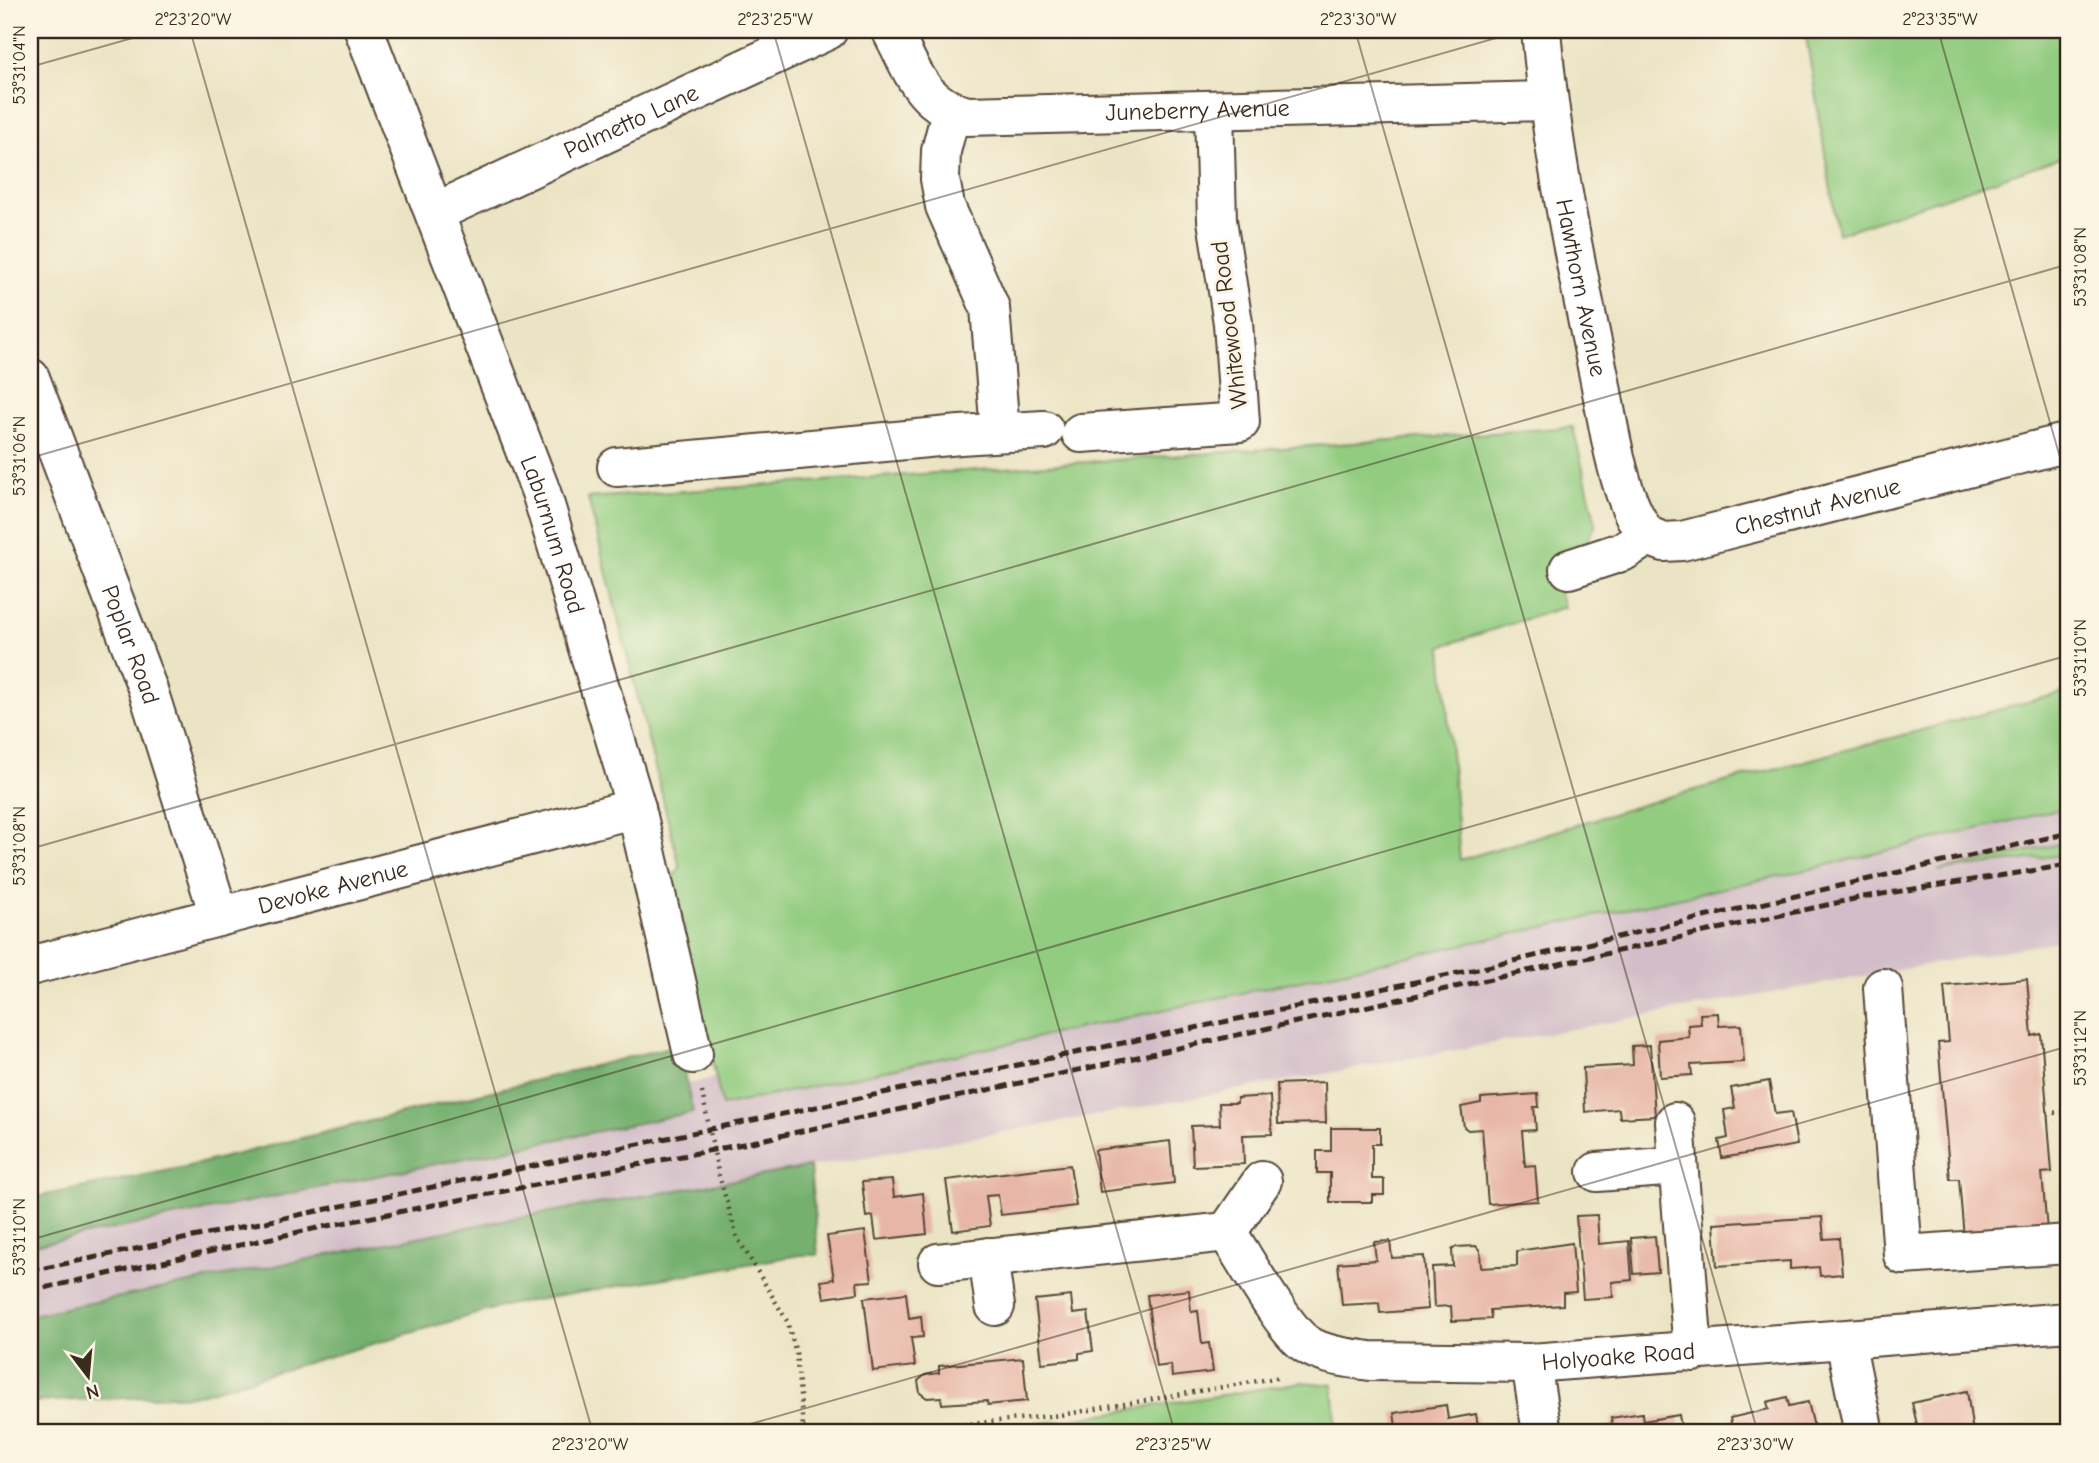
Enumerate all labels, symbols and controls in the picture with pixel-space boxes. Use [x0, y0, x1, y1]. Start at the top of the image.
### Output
text: 2°23'20"W [155, 9, 232, 30]
text: 2°23'25"W [737, 9, 813, 30]
text: 2°23'30"W [1320, 9, 1397, 30]
text: 2°23'35"W [1902, 9, 1978, 30]
text: 53°31'04"N [9, 25, 30, 105]
street label: Palmetto Lane [559, 78, 703, 165]
street label: Juneberry Avenue [1105, 94, 1290, 126]
street label: Hawthorn Avenue [1550, 197, 1613, 379]
text: 53°31'08"N [2070, 227, 2091, 307]
street label: Whitewood Road [1205, 239, 1253, 411]
text: 53°31'06"N [9, 416, 30, 496]
street label: Laburnum Road [514, 452, 591, 617]
street label: Chestnut Avenue [1731, 472, 1903, 541]
street label: Poplar Road [96, 581, 166, 707]
text: 53°31'10"N [2070, 619, 2091, 697]
text: 53°31'08"N [9, 806, 30, 886]
street label: Devoke Avenue [255, 854, 411, 920]
text: 53°31'12"N [2070, 1010, 2091, 1086]
text: 53°31'10"N [9, 1198, 30, 1276]
street label: Holyoake Road [1541, 1337, 1696, 1376]
north arrow [52, 1340, 122, 1410]
text: N [83, 1379, 101, 1404]
text: 2°23'20"W [552, 1434, 629, 1455]
text: 2°23'25"W [1135, 1434, 1211, 1455]
text: 2°23'30"W [1717, 1434, 1794, 1455]

